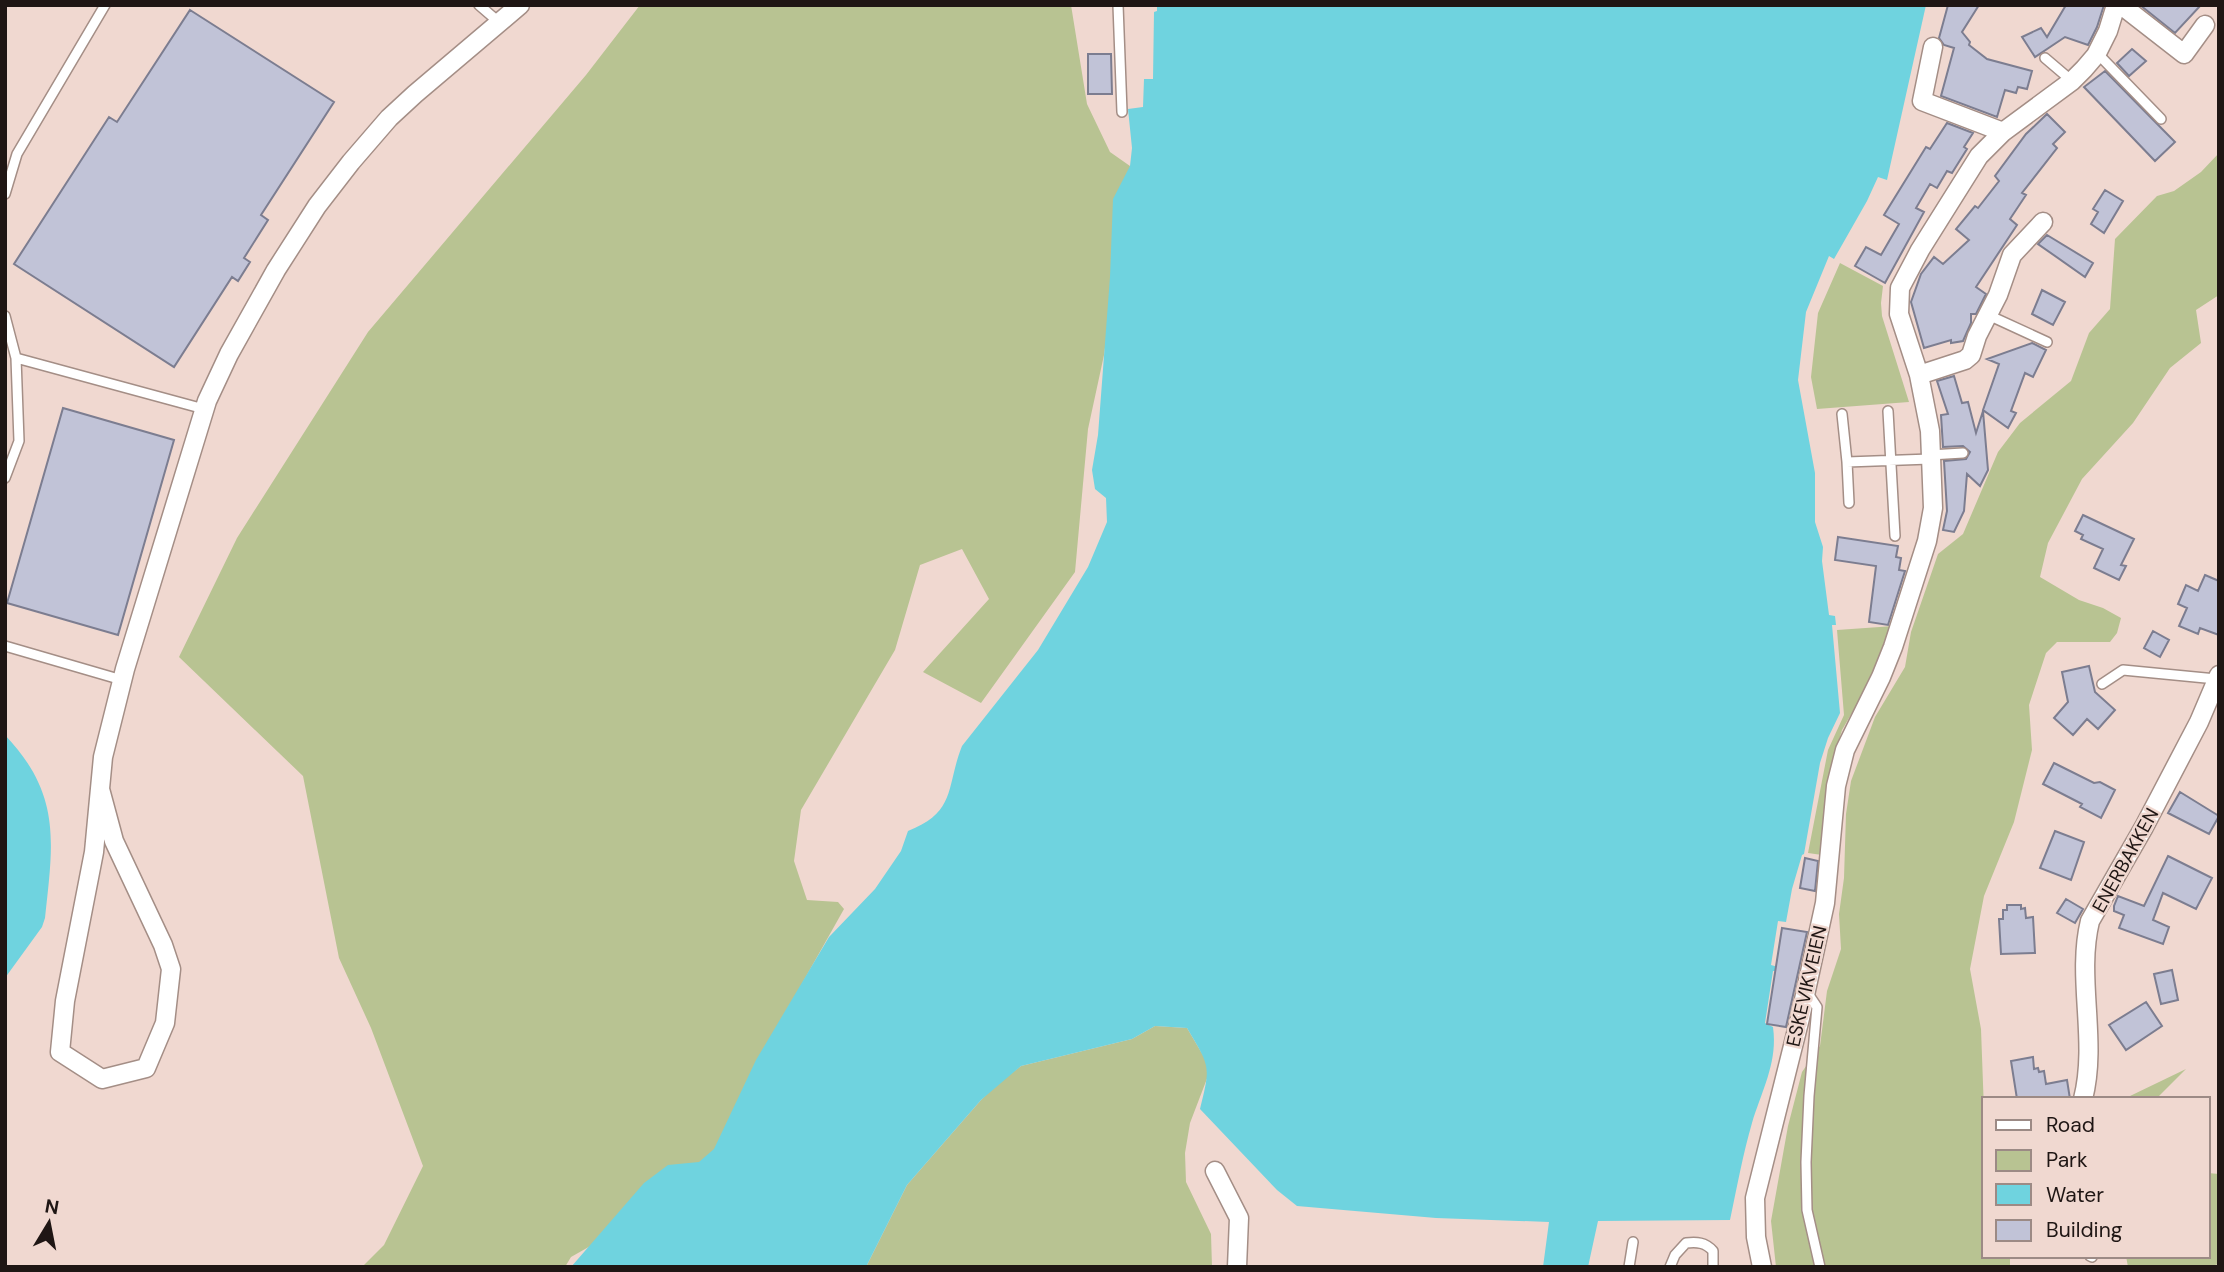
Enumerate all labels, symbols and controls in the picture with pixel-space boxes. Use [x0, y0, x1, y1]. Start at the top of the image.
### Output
street label: ENERBAKKEN [2086, 804, 2164, 917]
street label: ESKEVIKVEIEN [1780, 923, 1833, 1049]
legend [1982, 1097, 2210, 1258]
text: Road [2046, 1111, 2095, 1139]
text: Park [2046, 1146, 2088, 1174]
text: Water [2046, 1181, 2104, 1209]
north arrow [14, 1188, 84, 1258]
text: N [43, 1193, 61, 1220]
text: Building [2046, 1216, 2123, 1244]

